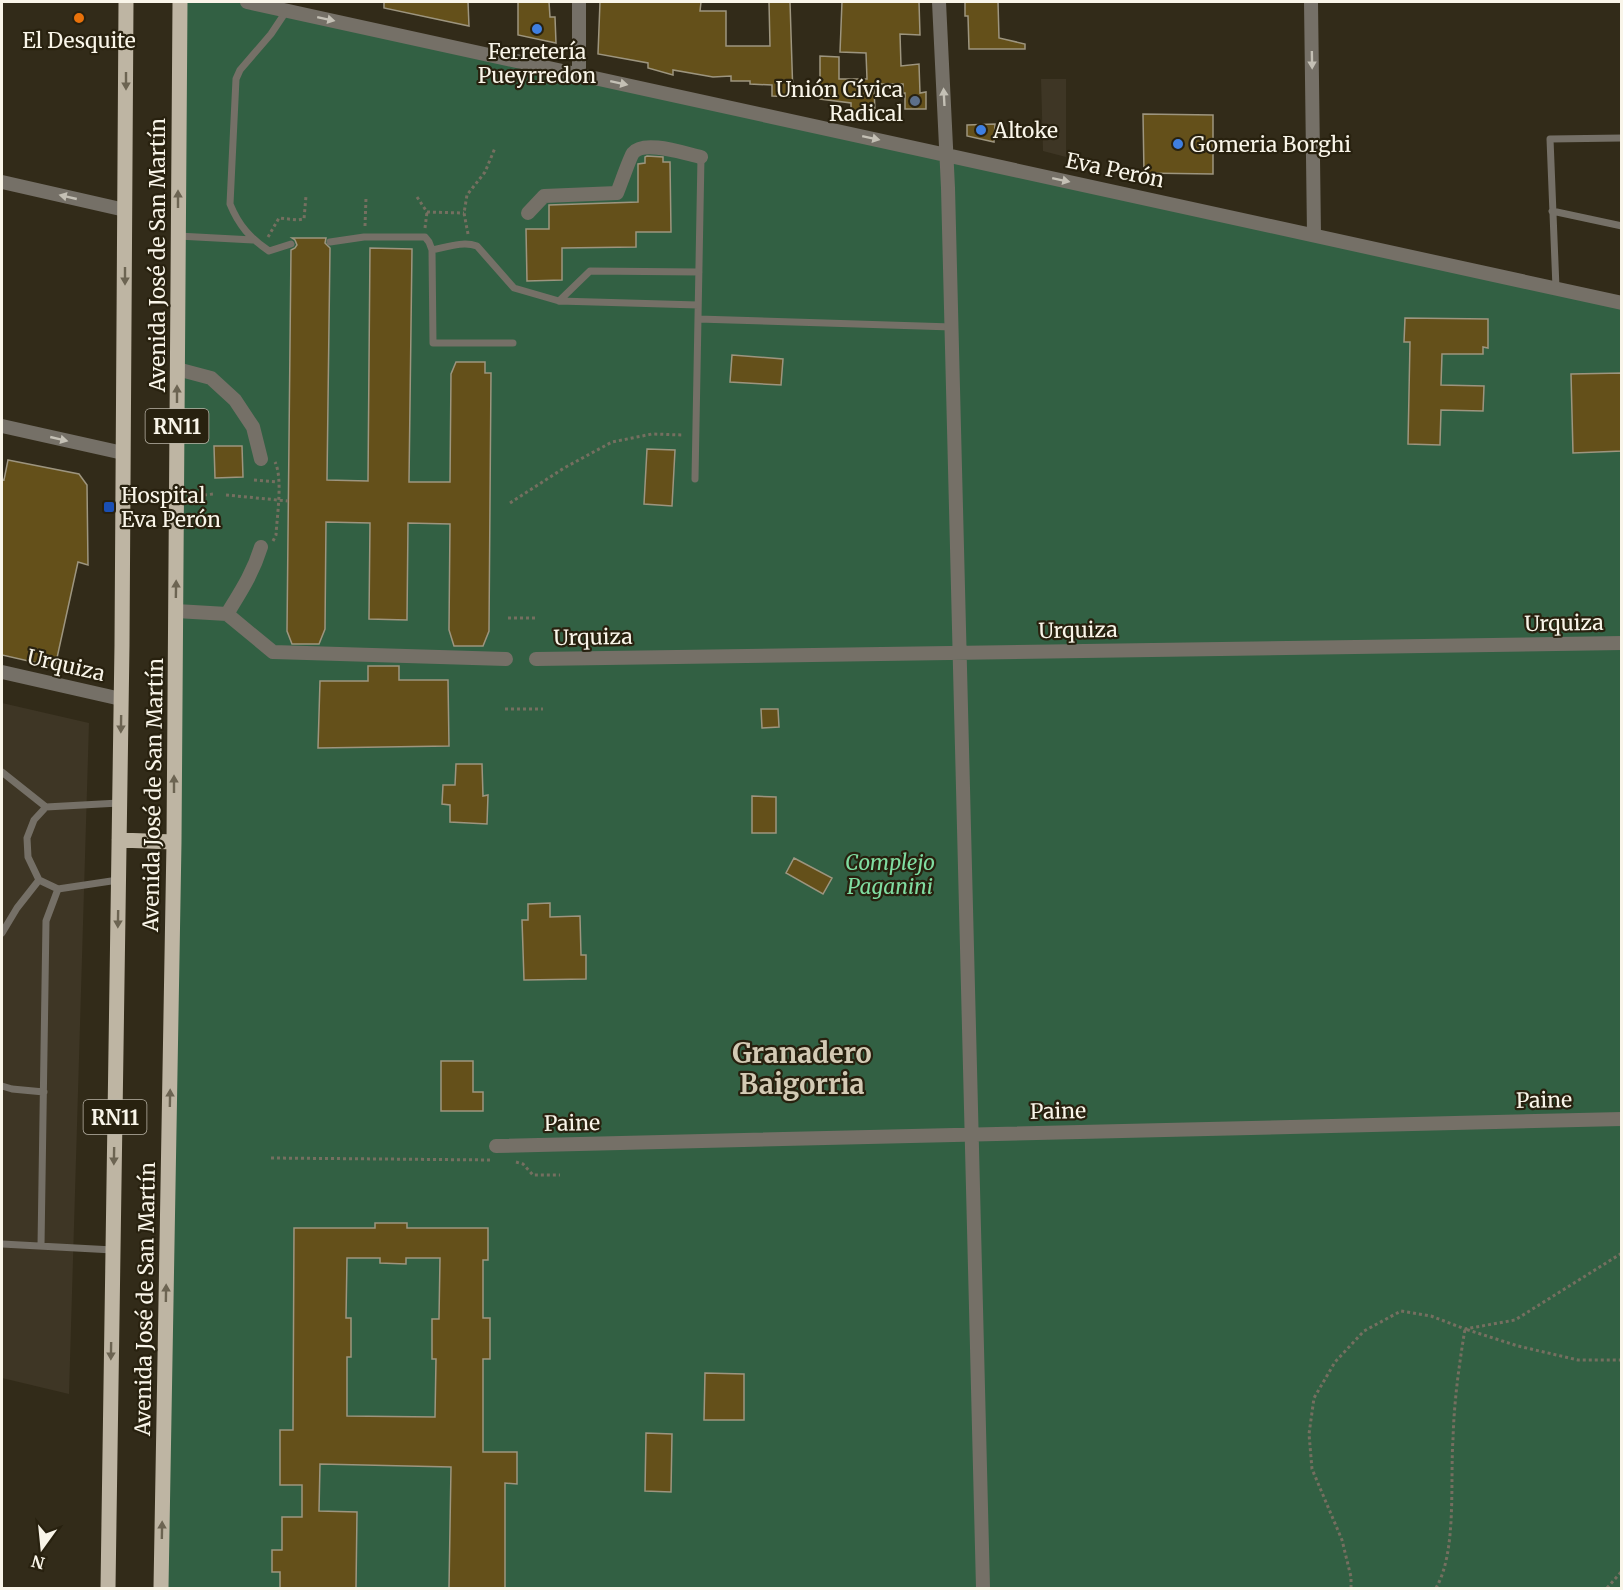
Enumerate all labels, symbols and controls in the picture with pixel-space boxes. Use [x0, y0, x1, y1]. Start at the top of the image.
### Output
marker: El Desquite [72, 11, 86, 25]
one-way arrow [317, 15, 336, 24]
marker: Ferretería Pueyrredon [530, 22, 544, 36]
place label: El Desquite [22, 27, 136, 54]
place label: Ferretería Pueyrredon [478, 38, 596, 89]
one-way arrow [1307, 50, 1317, 69]
one-way arrow [121, 71, 131, 90]
place label: Unión Cívica Radical [776, 76, 903, 127]
one-way arrow [610, 79, 629, 88]
one-way arrow [940, 87, 949, 106]
marker: Unión Cívica Radical [908, 94, 922, 108]
place label: Altoke [992, 117, 1058, 144]
street label: Avenida José de San Martín [144, 118, 171, 393]
marker: Altoke [974, 123, 988, 137]
place label: Gomeria Borghi [1190, 131, 1351, 158]
one-way arrow [862, 134, 880, 144]
marker: Gomeria Borghi [1171, 137, 1185, 151]
street label: Eva Perón [1063, 146, 1167, 194]
one-way arrow [1052, 176, 1071, 185]
one-way arrow [173, 189, 183, 208]
one-way arrow [59, 192, 77, 202]
one-way arrow [120, 266, 129, 285]
one-way arrow [172, 384, 182, 403]
road number: RN11 [146, 409, 208, 443]
one-way arrow [49, 434, 68, 444]
place label: Hospital Eva Perón [121, 482, 221, 533]
marker: Hospital Eva Perón [102, 500, 116, 514]
one-way arrow [171, 579, 181, 598]
street label: Urquiza [1524, 609, 1604, 637]
street label: Urquiza [1038, 616, 1118, 644]
street label: Urquiza [553, 623, 633, 651]
street label: Urquiza [24, 643, 108, 687]
street label: Avenida José de San Martín [137, 658, 169, 933]
one-way arrow [116, 715, 126, 734]
one-way arrow [169, 774, 179, 793]
park label: Complejo Paganini [845, 849, 935, 900]
one-way arrow [113, 910, 123, 929]
district label: Granadero Baigorria [732, 1036, 872, 1101]
street label: Paine [1516, 1086, 1572, 1114]
one-way arrow [165, 1089, 174, 1108]
street label: Paine [1030, 1097, 1086, 1125]
road number: RN11 [84, 1100, 146, 1134]
street label: Paine [544, 1109, 600, 1137]
one-way arrow [109, 1146, 119, 1165]
street label: Avenida José de San Martín [129, 1162, 161, 1437]
one-way arrow [161, 1284, 171, 1303]
one-way arrow [106, 1341, 116, 1360]
north arrow [12, 1518, 72, 1578]
one-way arrow [157, 1521, 167, 1540]
text: N [29, 1551, 47, 1574]

